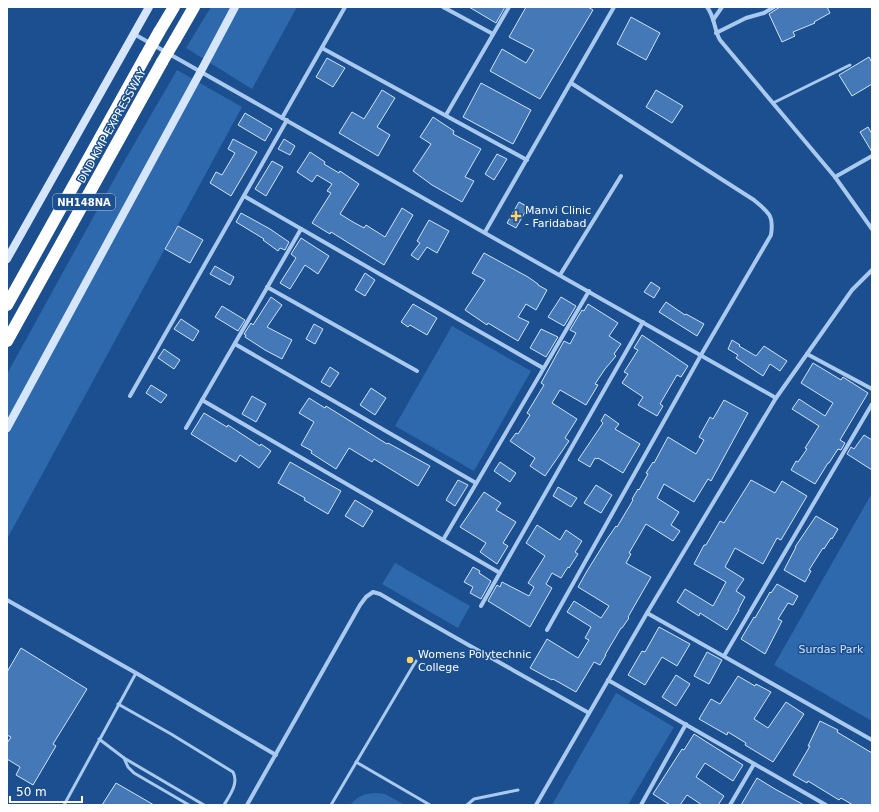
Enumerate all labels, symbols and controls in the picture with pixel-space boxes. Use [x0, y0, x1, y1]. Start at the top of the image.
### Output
street label: DND KMP EXPRESSWAY [75, 66, 149, 185]
road number: NH148NA [53, 194, 115, 210]
place label: Manvi Clinic - Faridabad [525, 204, 591, 230]
marker: Manvi Clinic - Faridabad [510, 210, 522, 222]
park label: Surdas Park [798, 643, 864, 656]
place label: Womens Polytechnic College [418, 648, 531, 674]
marker: Womens Polytechnic College [405, 655, 415, 665]
scale bar [10, 778, 82, 804]
text: 50 m [16, 785, 47, 799]

